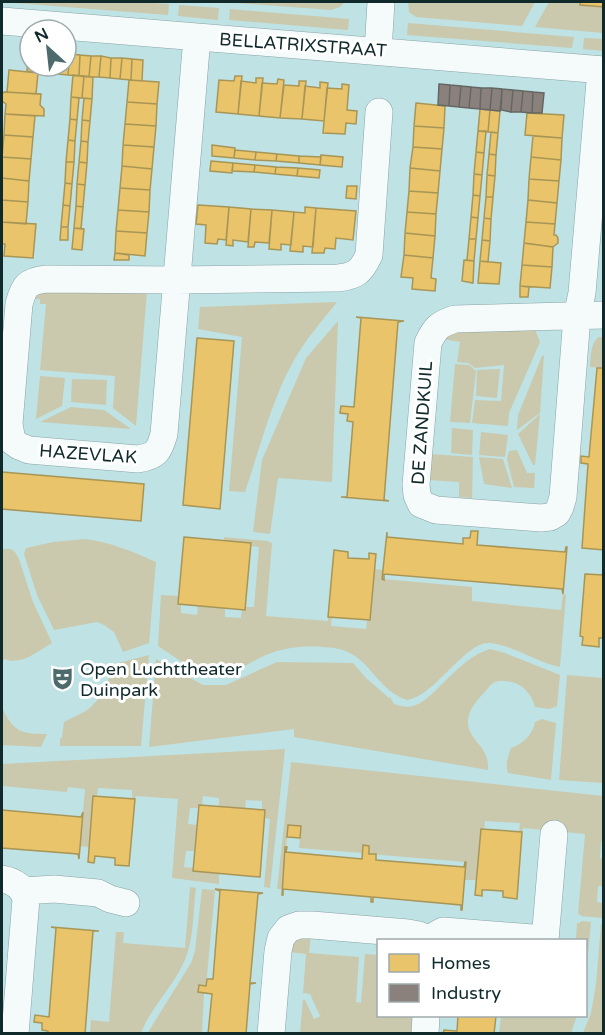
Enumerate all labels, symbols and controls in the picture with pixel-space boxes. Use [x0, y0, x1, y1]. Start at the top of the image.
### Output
north arrow [18, 18, 78, 78]
text: N [31, 24, 52, 47]
street label: BELLATRIXSTRAAT [218, 28, 388, 62]
street label: DE ZANDKUIL [407, 360, 437, 486]
street label: HAZEVLAK [38, 440, 138, 468]
place label: Open Luchttheater Duinpark [80, 658, 242, 701]
theatre icon: Open Luchttheater Duinpark [49, 666, 75, 692]
legend [377, 939, 587, 1017]
text: Homes [431, 952, 491, 974]
text: Industry [431, 982, 502, 1004]

